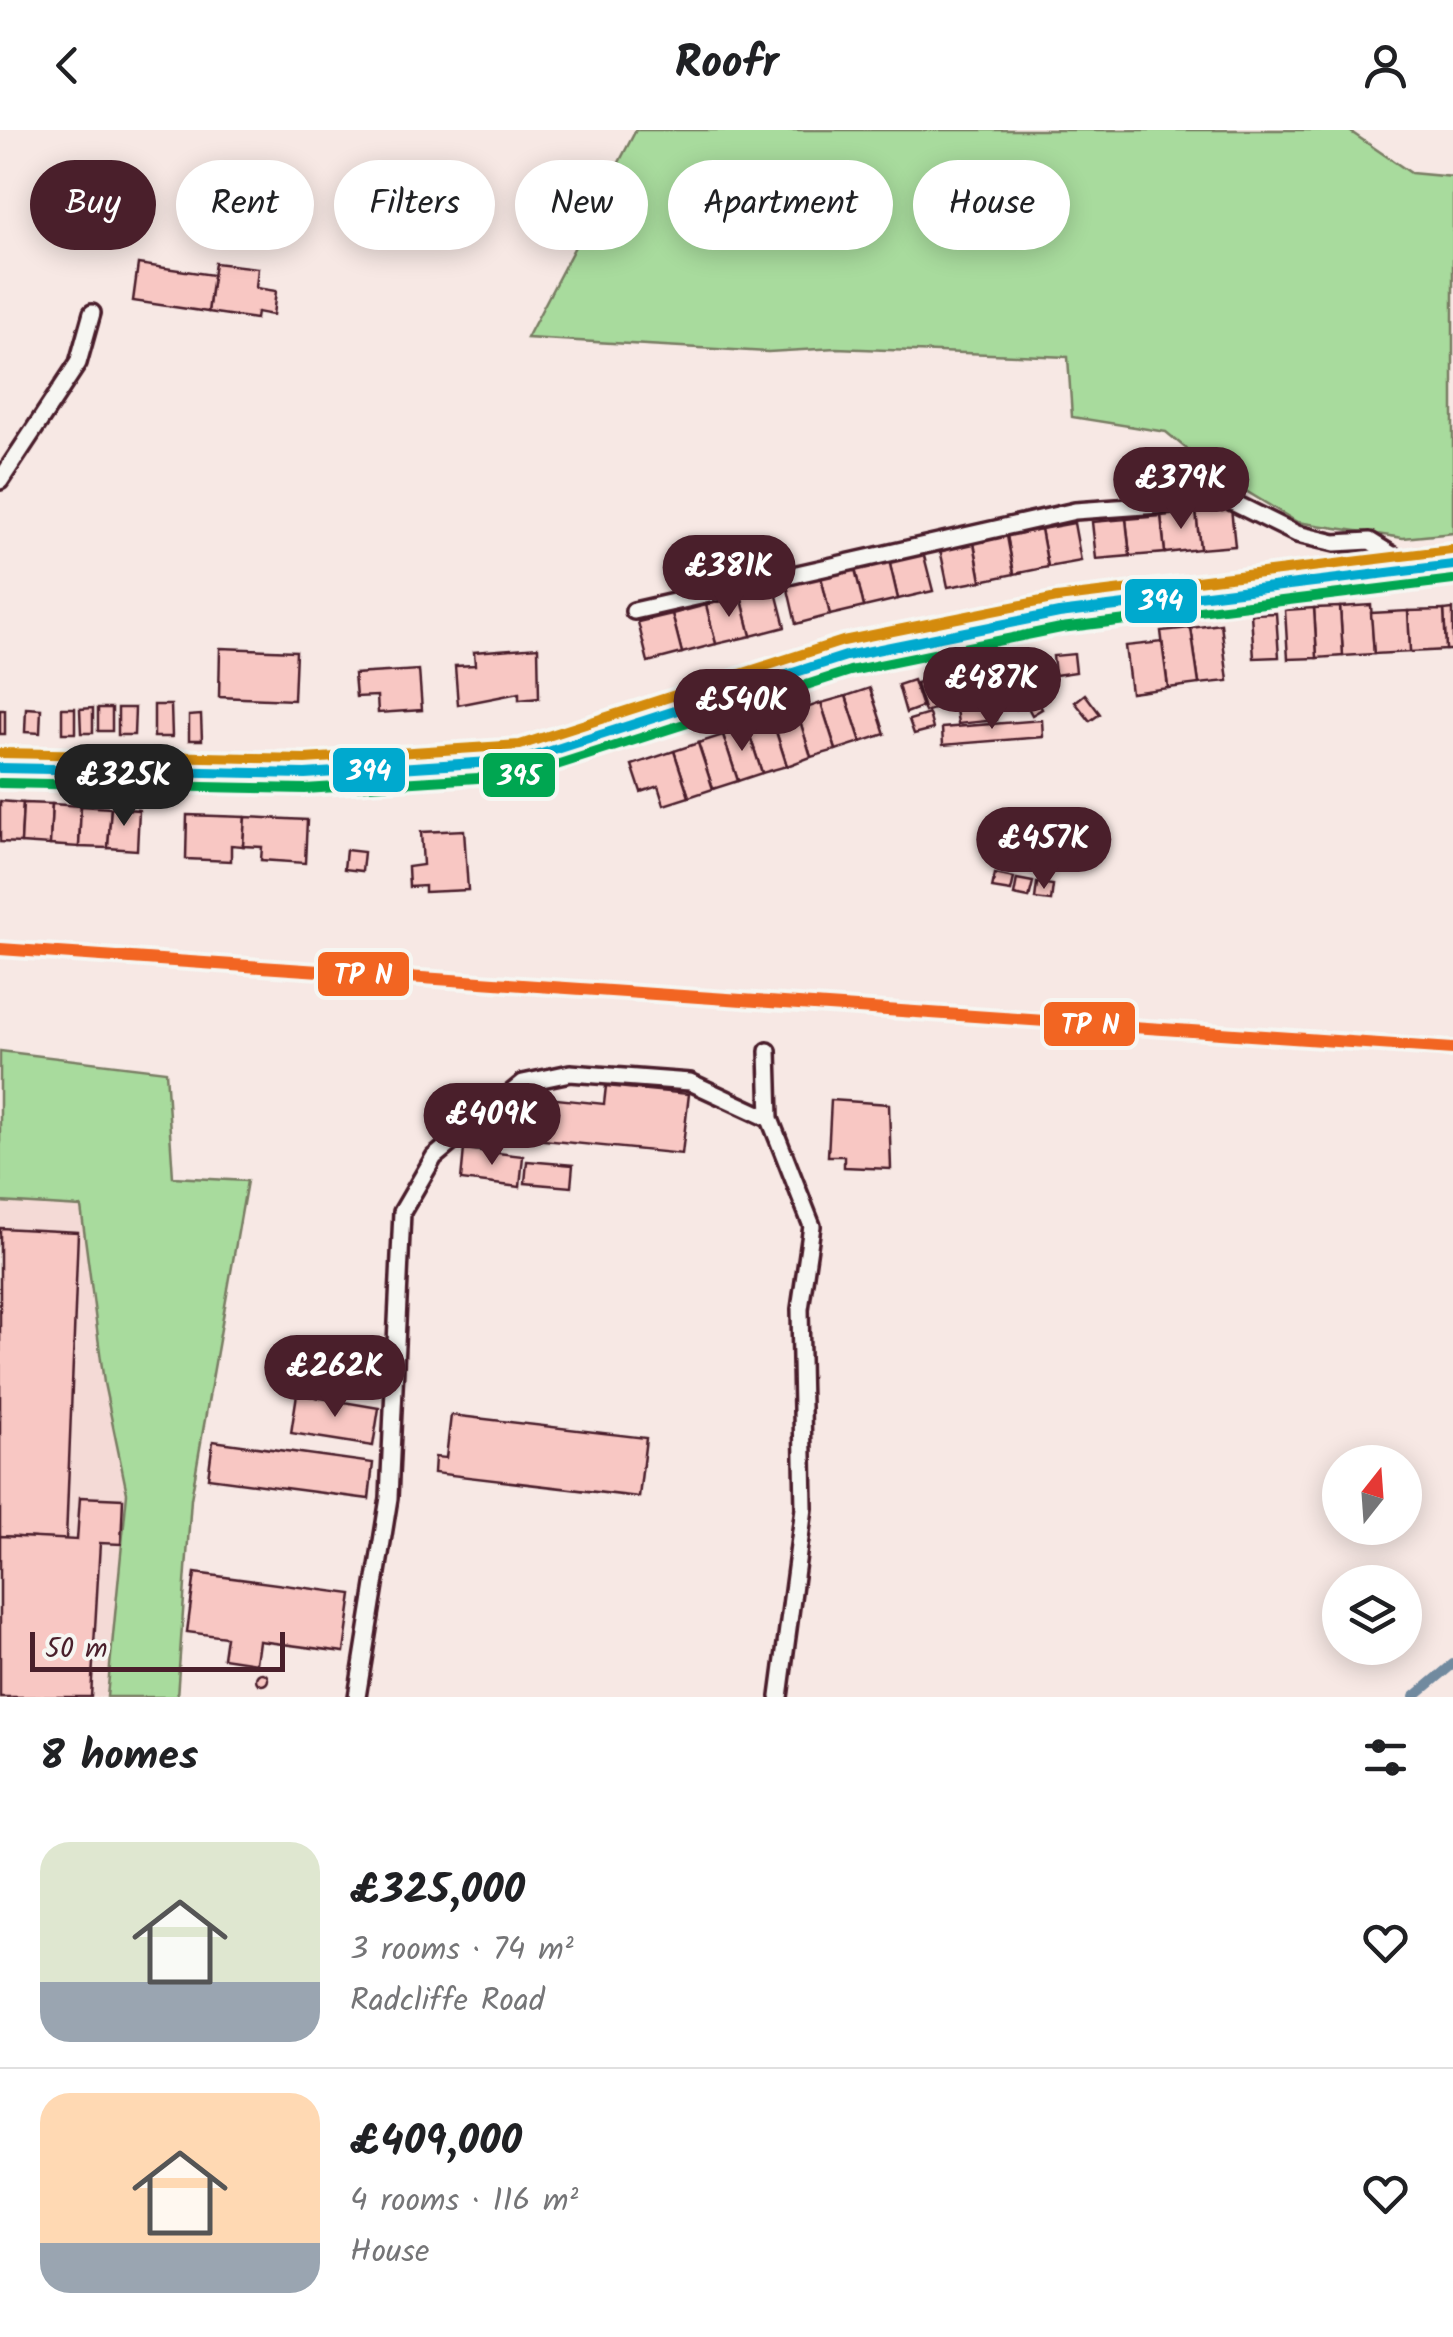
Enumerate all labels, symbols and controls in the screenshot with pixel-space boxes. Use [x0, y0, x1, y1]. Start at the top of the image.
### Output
text: Roofr [675, 29, 778, 101]
icon: back [40, 38, 95, 93]
icon: person [1358, 38, 1413, 93]
chip: Buy [30, 160, 156, 250]
chip: Rent [176, 160, 314, 250]
chip: Filters [334, 160, 495, 250]
chip: New [515, 160, 648, 250]
chip: Apartment [668, 160, 893, 250]
chip: House [913, 160, 1070, 250]
pin: £379K [1111, 447, 1251, 532]
text: £379K [1135, 454, 1227, 505]
pin: £381K [659, 535, 799, 620]
text: £381K [685, 542, 773, 593]
line badge: 394 [1123, 577, 1199, 625]
text: 394 [1138, 580, 1183, 625]
pin: £487K [922, 647, 1062, 732]
text: £487K [945, 654, 1039, 705]
pin: £540K [672, 669, 812, 754]
text: £540K [696, 676, 788, 727]
pin: £325K [54, 744, 194, 829]
line badge: 394 [331, 746, 407, 794]
text: 394 [346, 750, 391, 795]
text: £325K [76, 751, 172, 802]
line badge: 395 [481, 751, 557, 799]
text: 395 [496, 755, 544, 800]
pin: £457K [974, 807, 1114, 892]
text: £457K [998, 814, 1090, 865]
line badge: TP N [316, 950, 411, 998]
text: TP N [333, 954, 393, 999]
line badge: TP N [1042, 1000, 1137, 1048]
text: TP N [1060, 1004, 1120, 1049]
pin: £409K [422, 1083, 562, 1168]
text: £409K [446, 1090, 538, 1141]
pin: £262K [265, 1335, 405, 1420]
text: £262K [286, 1342, 384, 1393]
north arrow [1322, 1445, 1422, 1545]
map controls [1322, 1445, 1422, 1665]
button: layers [1322, 1565, 1422, 1665]
scale bar [30, 1627, 285, 1672]
text: 50 m [45, 1627, 108, 1672]
text: 8 homes [40, 1724, 198, 1791]
icon: filters [1358, 1730, 1413, 1785]
text: £325,000 [350, 1858, 525, 1925]
icon: home [120, 1882, 240, 2002]
icon: heart [1358, 1915, 1413, 1970]
text: 3 rooms · 74 m² [350, 1925, 574, 1976]
text: Radcliffe Road [350, 1976, 545, 2027]
text: £409,000 [350, 2109, 522, 2176]
icon: home [120, 2133, 240, 2253]
icon: heart [1358, 2166, 1413, 2221]
text: 4 rooms · 116 m² [350, 2176, 578, 2227]
text: House [350, 2227, 429, 2278]

